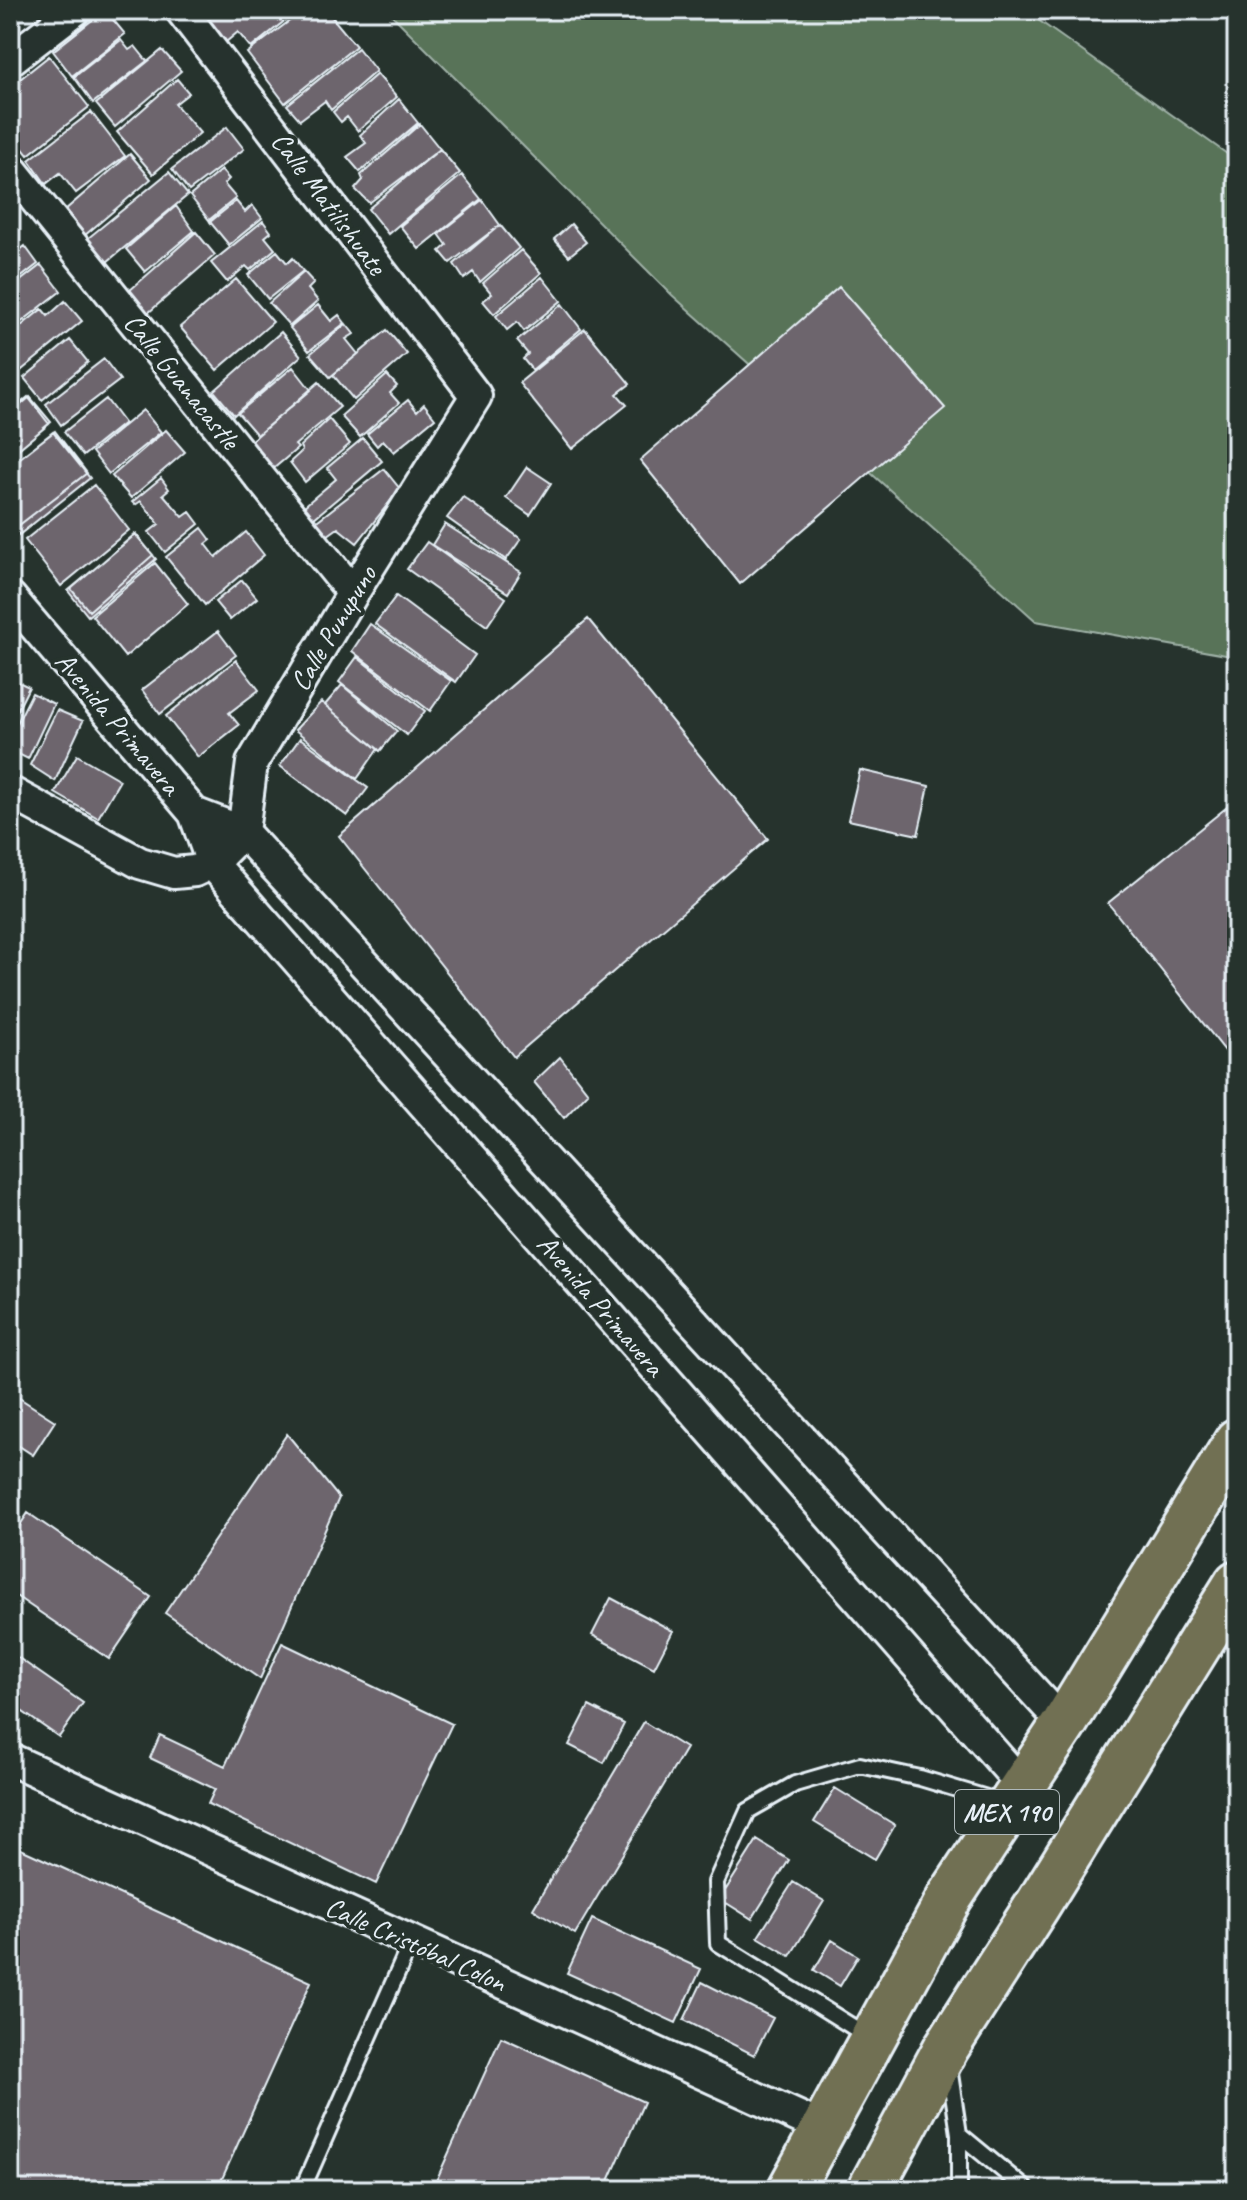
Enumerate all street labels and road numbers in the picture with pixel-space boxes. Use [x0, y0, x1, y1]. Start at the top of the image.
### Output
street label: Calle Matilishuate [264, 125, 395, 283]
street label: Calle Guanacastle [116, 306, 249, 458]
street label: Calle Punupuno [282, 557, 385, 697]
street label: Avenida Primavera [48, 644, 189, 803]
street label: Avenida Primavera [530, 1227, 673, 1384]
road number: MEX 190 [955, 1790, 1059, 1834]
street label: Calle Cristóbal Colon [320, 1889, 513, 2000]

